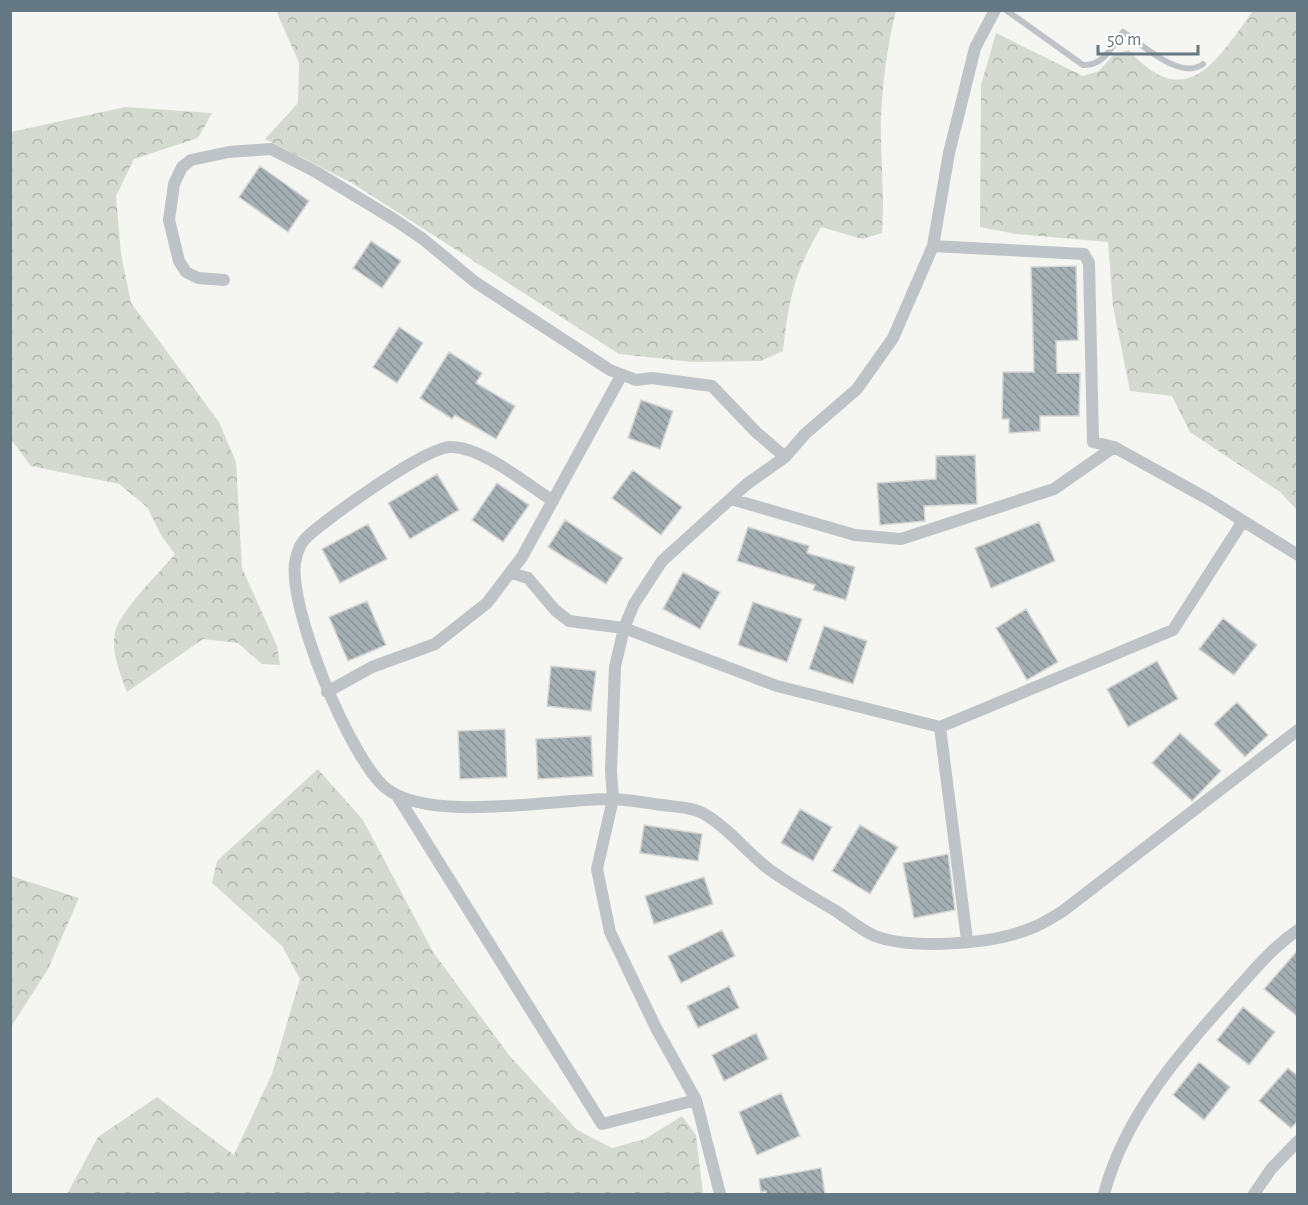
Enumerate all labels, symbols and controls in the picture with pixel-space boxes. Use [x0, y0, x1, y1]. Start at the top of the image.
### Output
scale bar [1098, 18, 1198, 56]
text: 50 m [1107, 31, 1141, 49]

